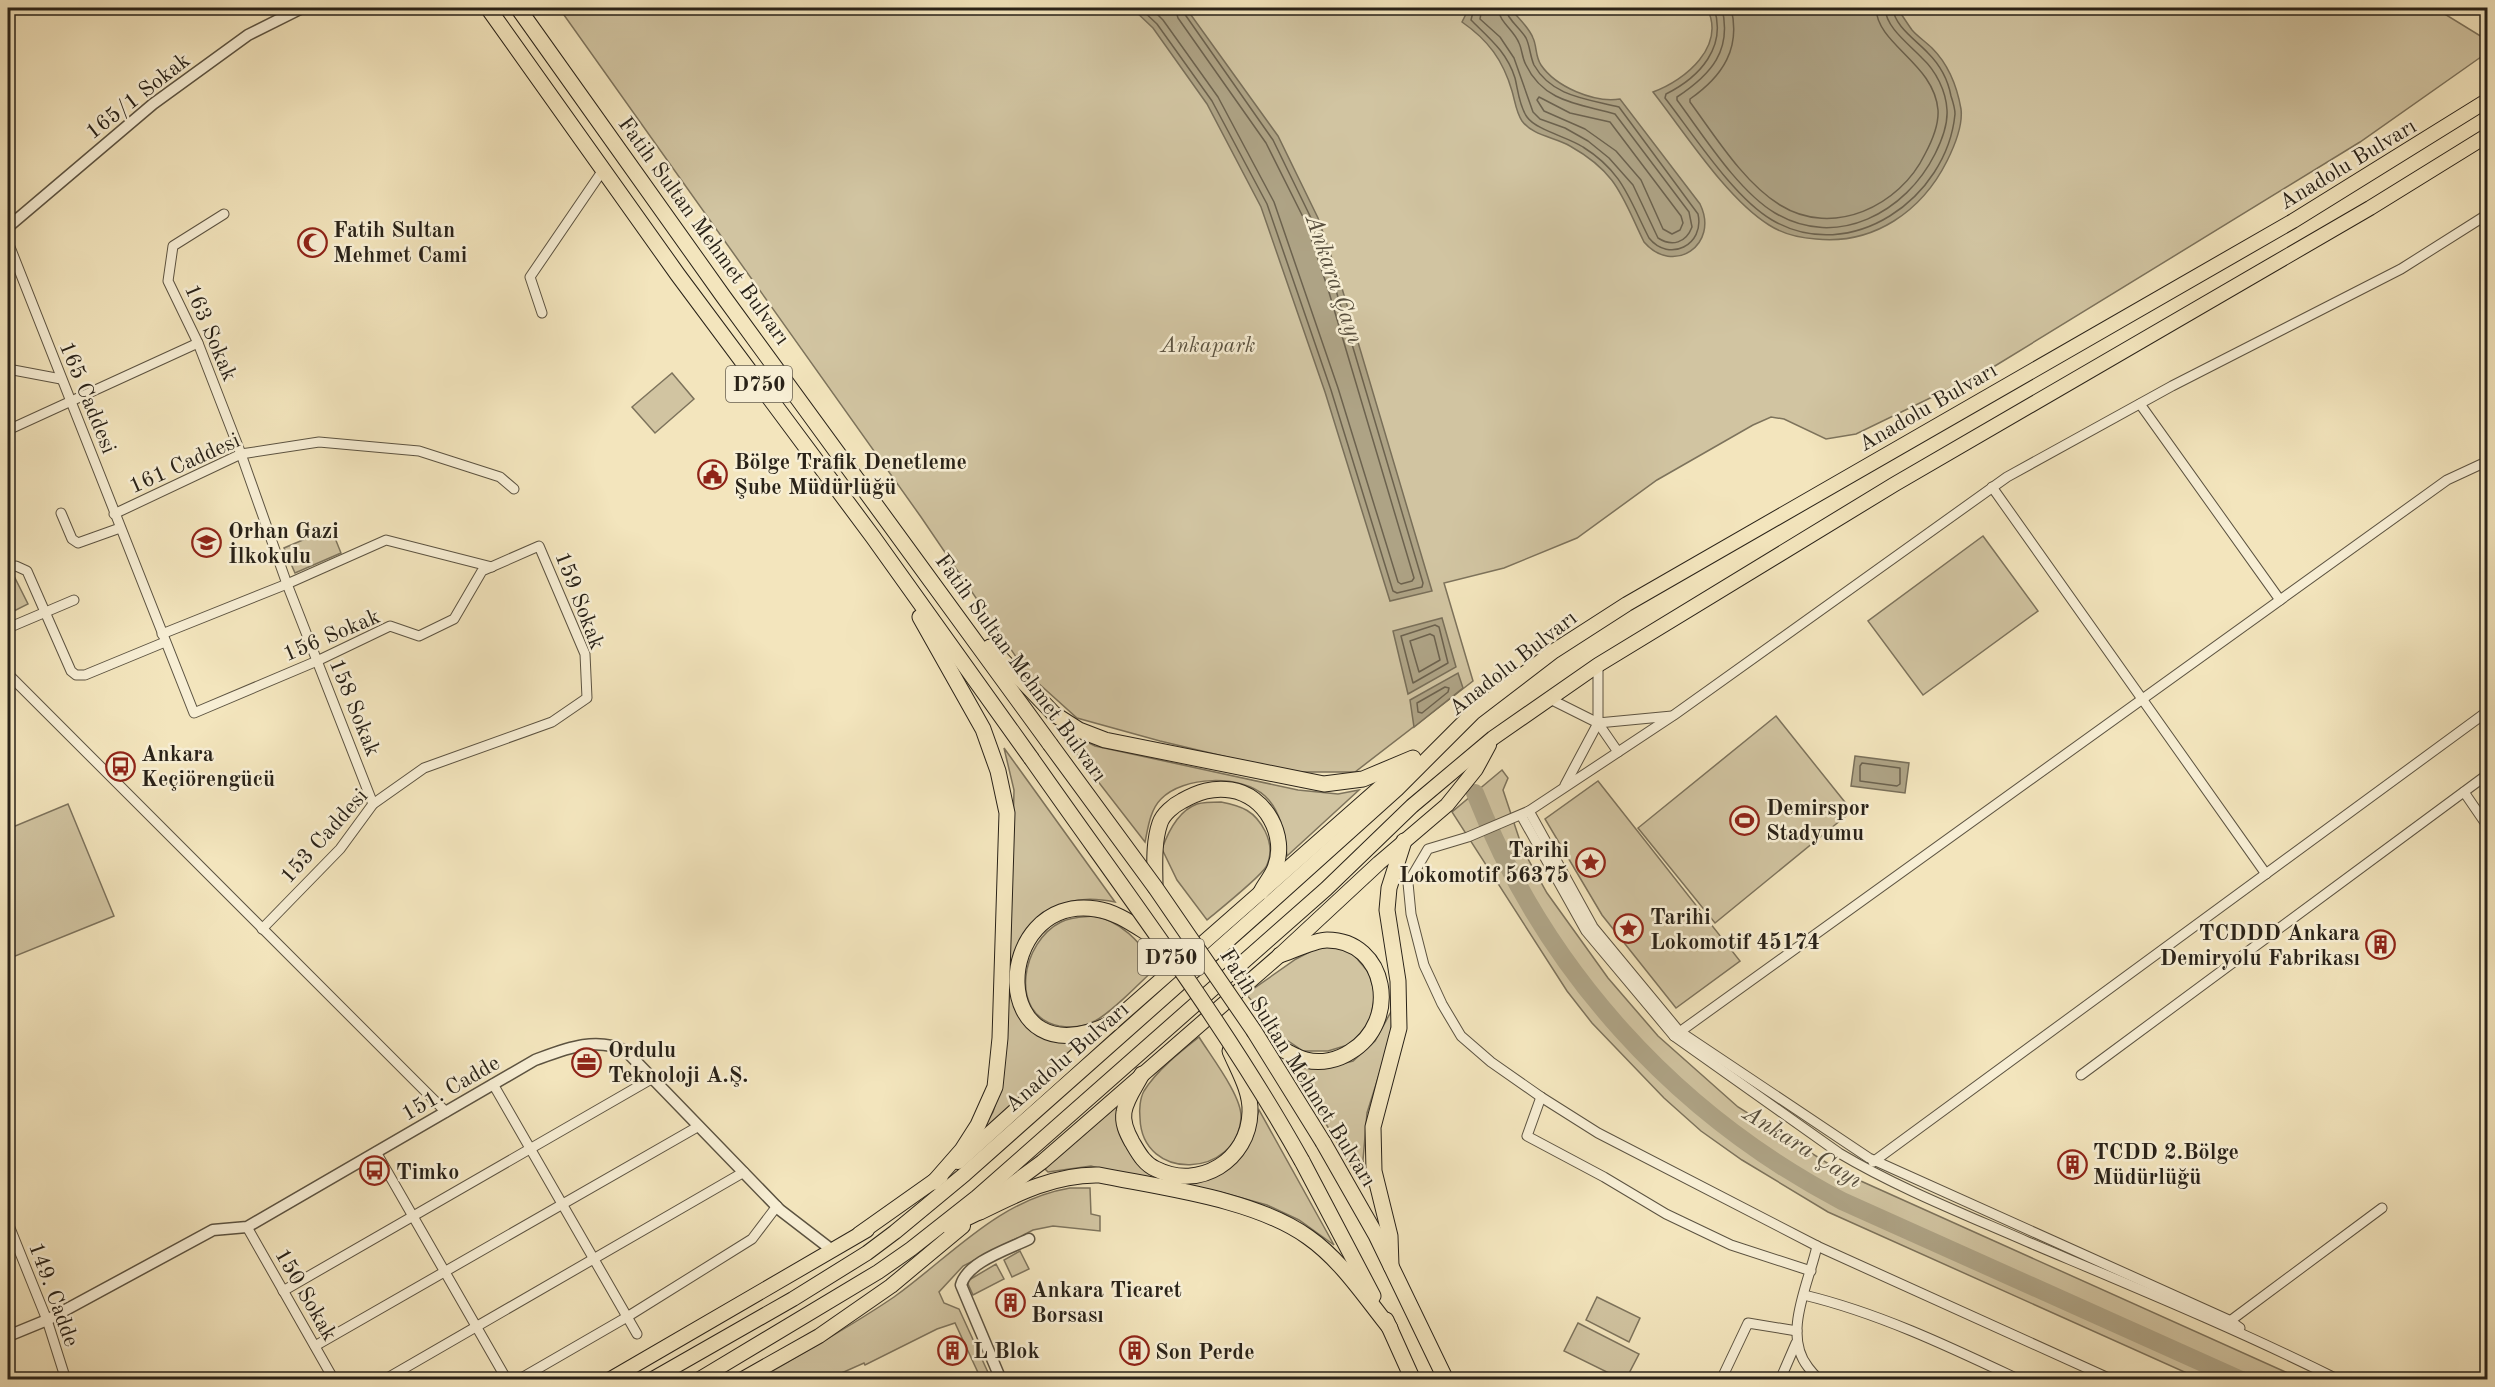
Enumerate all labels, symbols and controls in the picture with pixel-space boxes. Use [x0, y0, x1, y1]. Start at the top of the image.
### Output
street label: 165/1 Sokak [82, 49, 194, 144]
street label: Fatih Sultan Mehmet Bulvarı [613, 113, 793, 349]
street label: Anadolu Bulvarı [2276, 115, 2420, 214]
water label: Ankara Çayı [1299, 210, 1366, 347]
place label: Fatih Sultan Mehmet Cami [333, 220, 467, 267]
mosque icon: Fatih Sultan Mehmet Cami [296, 226, 328, 258]
street label: 163 Sokak [180, 281, 240, 384]
park label: Ankapark [1159, 335, 1256, 357]
street label: 165 Caddesi [55, 339, 120, 457]
street label: Anadolu Bulvarı [1855, 359, 2001, 456]
road number: D750 [726, 366, 792, 402]
street label: 161 Caddesi [126, 430, 244, 498]
place label: Bölge Trafik Denetleme Şube Müdürlüğü [734, 452, 967, 499]
public building icon: Bölge Trafik Denetleme Şube Müdürlüğü [697, 458, 729, 490]
place label: Orhan Gazi İlkokulu [228, 521, 339, 568]
school or university icon: Orhan Gazi İlkokulu [191, 527, 223, 559]
street label: 159 Sokak [550, 549, 608, 653]
street label: Fatih Sultan Mehmet Bulvarı [930, 550, 1110, 786]
street label: 156 Sokak [280, 606, 383, 666]
street label: Anadolu Bulvarı [1445, 607, 1581, 720]
street label: 158 Sokak [325, 656, 384, 760]
place label: Ankara Keçiörengücü [141, 744, 275, 791]
bus stop icon: Ankara Keçiörengücü [104, 750, 136, 782]
street label: 153 Caddesi [277, 785, 372, 888]
place label: Demirspor Stadyumu [1766, 798, 1869, 845]
sports icon: Demirspor Stadyumu [1729, 804, 1761, 836]
place label: Tarihi Lokomotif 56375 [1399, 840, 1569, 887]
place icon: Tarihi Lokomotif 56375 [1574, 846, 1606, 878]
place label: Tarihi Lokomotif 45174 [1650, 907, 1820, 954]
place icon: Tarihi Lokomotif 45174 [1613, 913, 1645, 945]
place label: TCDDD Ankara Demiryolu Fabrikası [2160, 923, 2360, 970]
building icon: TCDDD Ankara Demiryolu Fabrikası [2365, 929, 2397, 961]
road number: D750 [1138, 939, 1204, 975]
street label: Fatih Sultan Mehmet Bulvarı [1215, 945, 1380, 1191]
street label: Anadolu Bulvarı [1001, 998, 1133, 1117]
place label: Ordulu Teknoloji A.Ş. [608, 1040, 749, 1087]
office icon: Ordulu Teknoloji A.Ş. [571, 1046, 603, 1078]
street label: 151. Cadde [398, 1052, 504, 1126]
water label: Ankara Çayı [1737, 1101, 1866, 1194]
place label: TCDD 2.Bölge Müdürlüğü [2093, 1142, 2239, 1189]
building icon: TCDD 2.Bölge Müdürlüğü [2056, 1148, 2088, 1180]
bus stop icon: Timko [359, 1155, 391, 1187]
place label: Timko [396, 1162, 459, 1184]
street label: 149. Cadde [24, 1240, 82, 1350]
street label: 150 Sokak [270, 1245, 340, 1345]
place label: Ankara Ticaret Borsası [1031, 1280, 1182, 1327]
building icon: Ankara Ticaret Borsası [994, 1286, 1026, 1318]
building icon: L Blok [936, 1334, 968, 1366]
building icon: Son Perde [1118, 1335, 1150, 1367]
place label: L Blok [973, 1341, 1040, 1363]
place label: Son Perde [1155, 1342, 1255, 1364]

